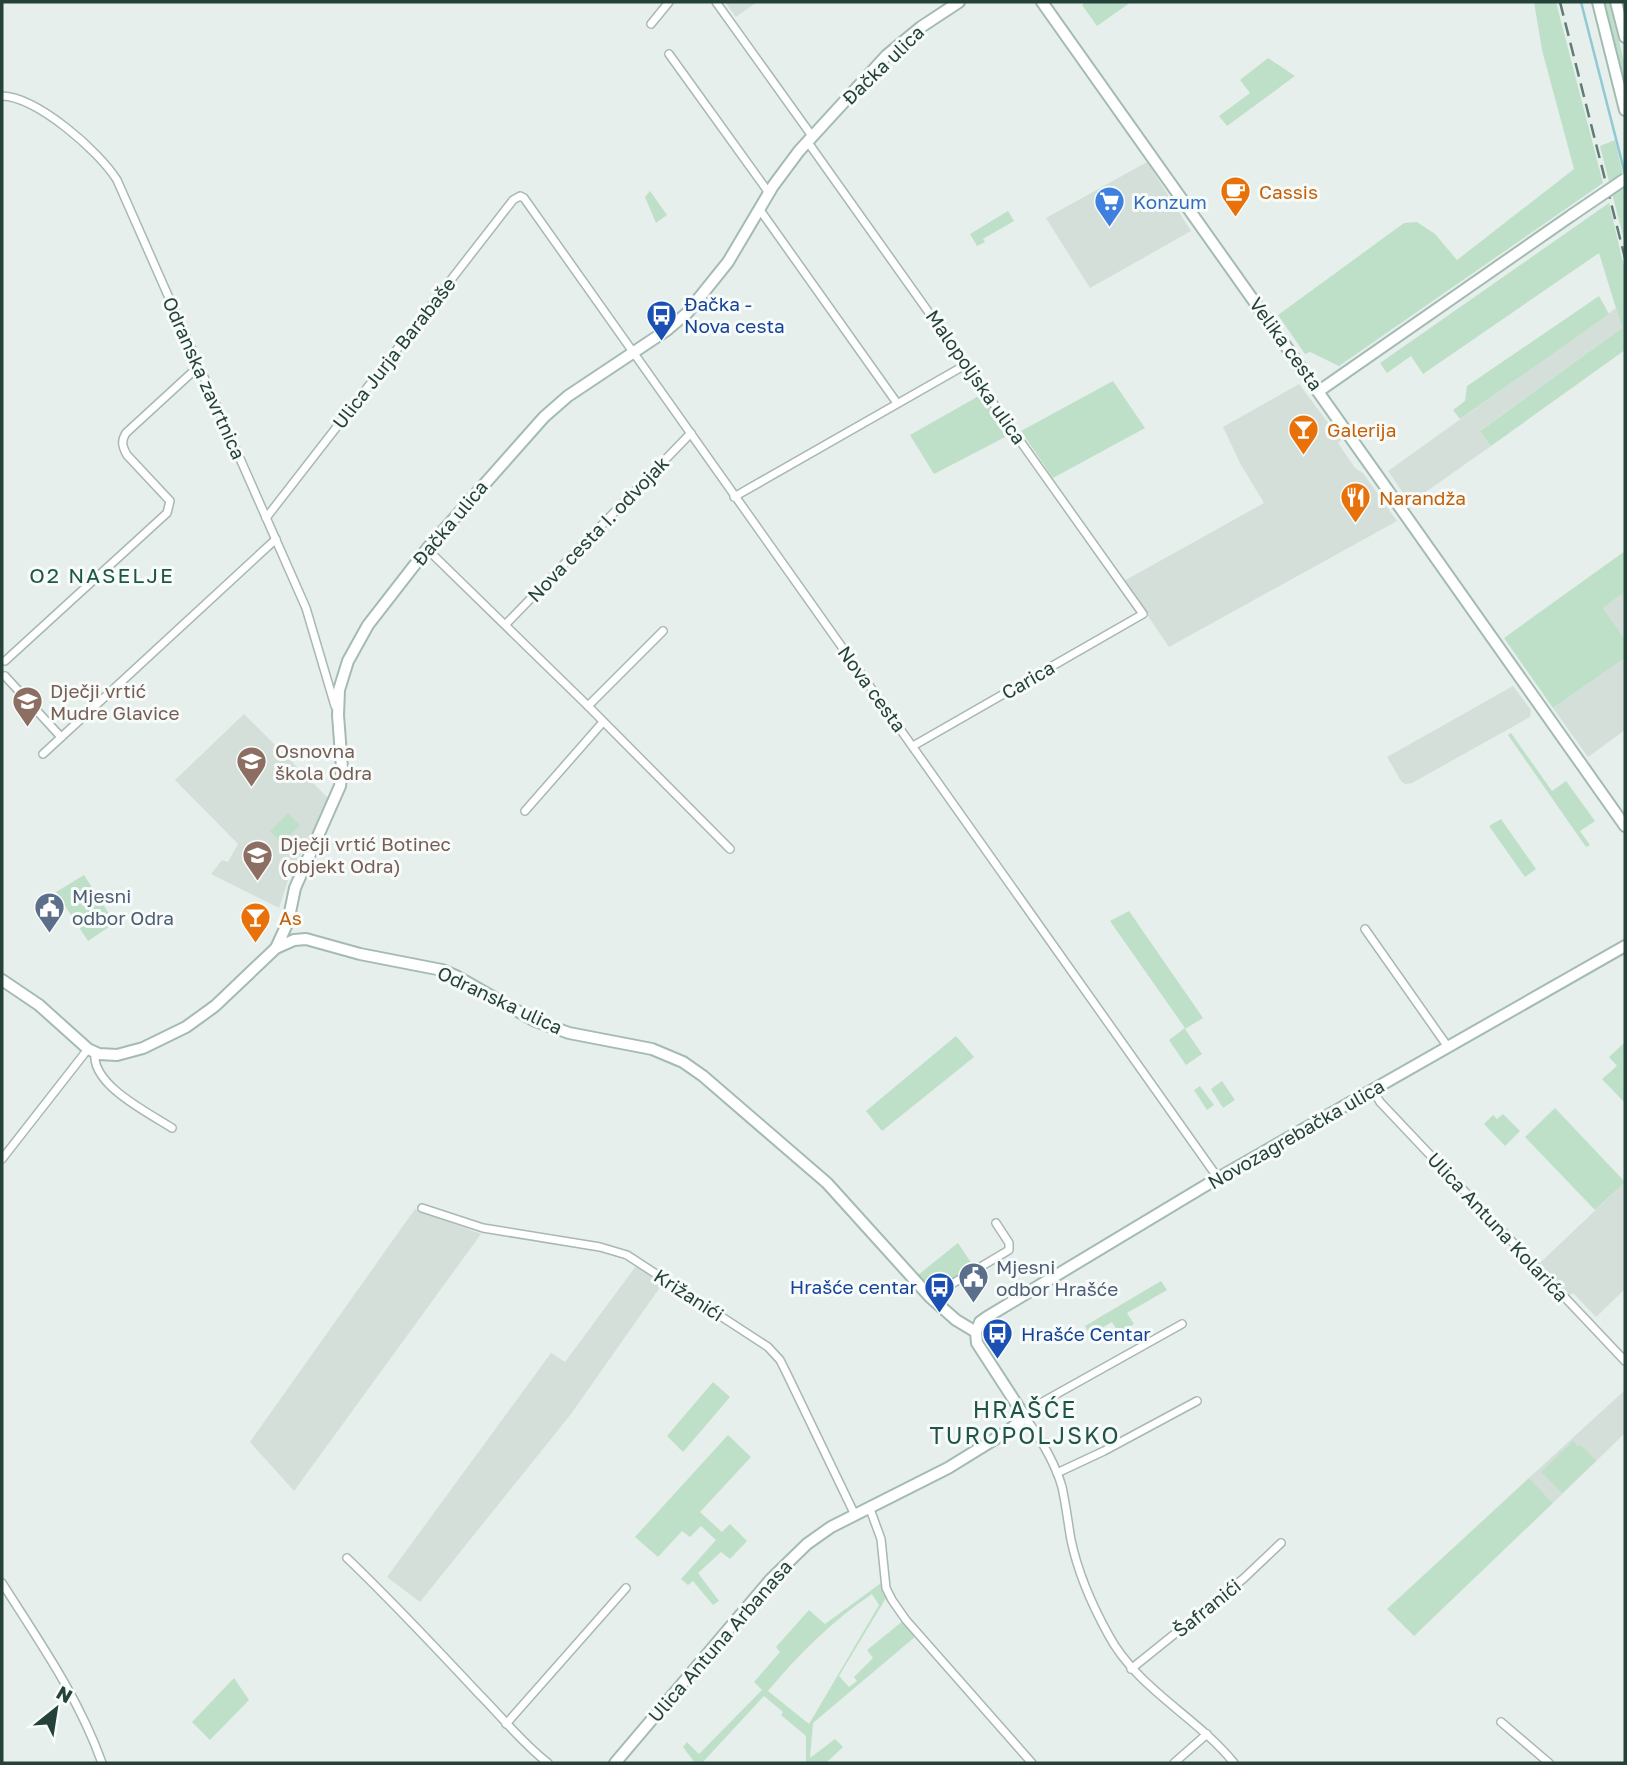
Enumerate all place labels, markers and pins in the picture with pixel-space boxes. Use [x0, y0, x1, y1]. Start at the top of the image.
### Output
cafe icon: Cassis [1219, 175, 1253, 219]
place label: Cassis [1259, 180, 1318, 203]
supermarket icon: Konzum [1093, 185, 1127, 229]
place label: Konzum [1133, 190, 1207, 213]
place label: Đačka - Nova cesta [684, 292, 785, 337]
bus stop icon: Đačka - Nova cesta [644, 298, 678, 342]
bar icon: Galerija [1287, 413, 1321, 457]
place label: Galerija [1327, 418, 1396, 441]
restaurant icon: Narandža [1339, 481, 1373, 525]
place label: Narandža [1379, 486, 1466, 509]
place label: Dječji vrtić Mudre Glavice [50, 679, 179, 724]
school or university icon: Dječji vrtić Mudre Glavice [10, 685, 44, 729]
place label: Osnovna škola Odra [275, 739, 372, 784]
school or university icon: Osnovna škola Odra [235, 745, 269, 789]
place label: Dječji vrtić Botinec (objekt Odra) [280, 832, 451, 877]
school or university icon: Dječji vrtić Botinec (objekt Odra) [240, 838, 274, 882]
place label: Mjesni odbor Odra [72, 884, 174, 929]
public building icon: Mjesni odbor Odra [32, 890, 66, 934]
bar icon: As [239, 901, 273, 945]
place label: As [279, 906, 302, 929]
place label: Mjesni odbor Hrašće [996, 1255, 1118, 1300]
public building icon: Mjesni odbor Hrašće [956, 1261, 990, 1305]
bus stop icon: Hrašće centar [923, 1270, 957, 1314]
place label: Hrašće centar [790, 1275, 918, 1298]
bus stop icon: Hrašće Centar [981, 1317, 1015, 1361]
place label: Hrašće Centar [1021, 1322, 1151, 1345]

